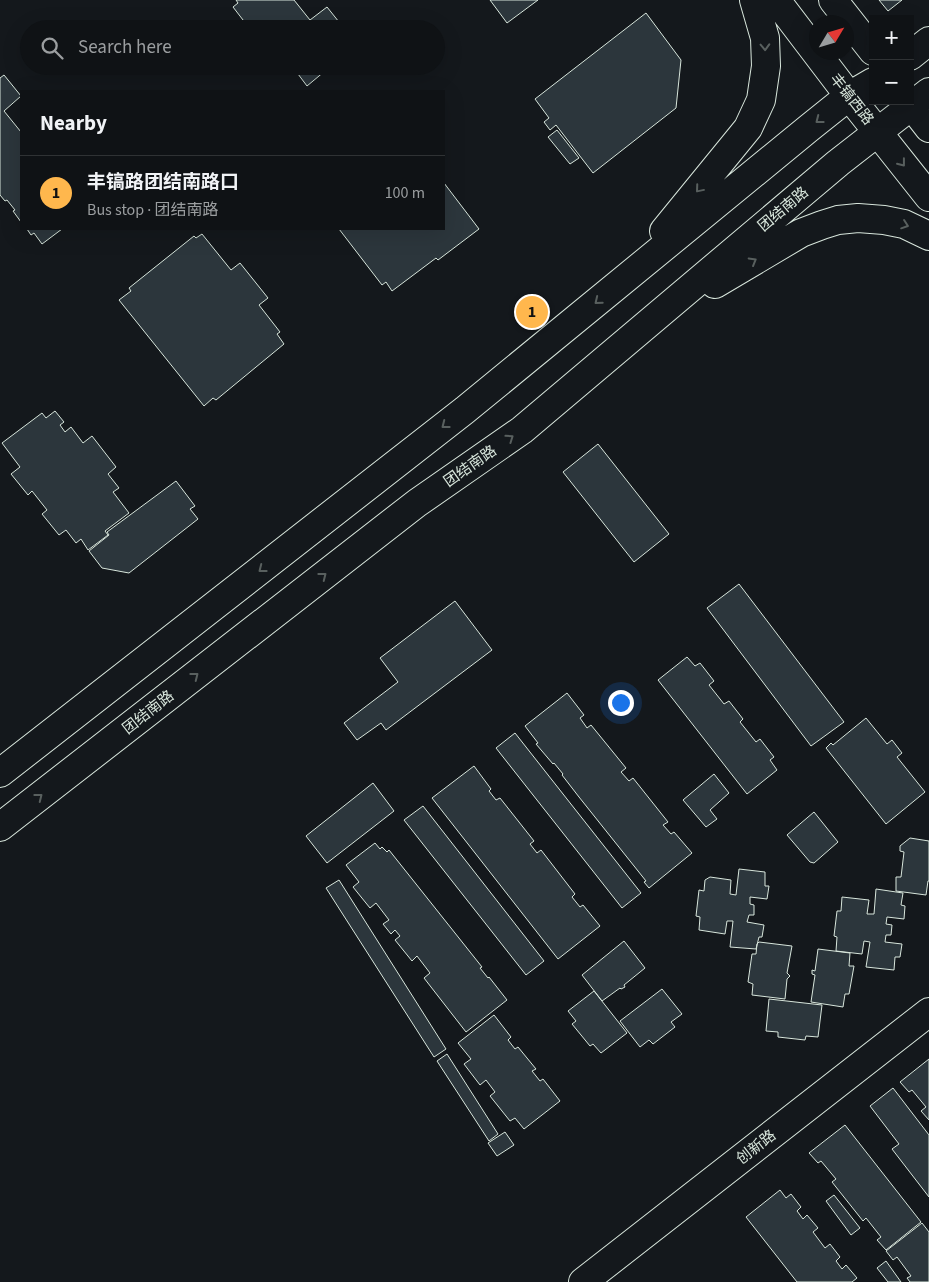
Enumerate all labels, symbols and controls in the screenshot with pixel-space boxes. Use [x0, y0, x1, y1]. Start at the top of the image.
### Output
north arrow [809, 15, 854, 60]
map controls [869, 15, 914, 105]
button: + [869, 15, 914, 60]
search box [20, 20, 445, 75]
icon: search [38, 34, 66, 62]
text: Search here [78, 34, 172, 61]
one-way arrow [760, 44, 770, 51]
button: − [869, 60, 914, 105]
street label: 丰镐西路 [825, 69, 878, 129]
text: Nearby [40, 108, 107, 138]
one-way arrow [816, 115, 825, 123]
one-way arrow [897, 157, 905, 166]
text: 丰镐路团结南路口 [87, 169, 239, 196]
text: 1 [52, 182, 60, 204]
text: 100 m [385, 182, 425, 204]
street label: 团结南路 [754, 182, 813, 237]
one-way arrow [696, 183, 704, 192]
text: Bus stop · 团结南路 [87, 199, 219, 221]
one-way arrow [900, 219, 909, 229]
one-way arrow [748, 258, 757, 268]
pin: 1 [516, 293, 548, 331]
one-way arrow [595, 295, 604, 303]
one-way arrow [442, 420, 451, 428]
one-way arrow [504, 435, 514, 444]
street label: 团结南路 [440, 441, 501, 492]
one-way arrow [259, 563, 268, 571]
one-way arrow [317, 573, 327, 582]
one-way arrow [189, 672, 198, 681]
street label: 团结南路 [118, 686, 178, 739]
your location [608, 690, 634, 716]
one-way arrow [33, 793, 42, 802]
street label: 创新路 [732, 1125, 781, 1170]

